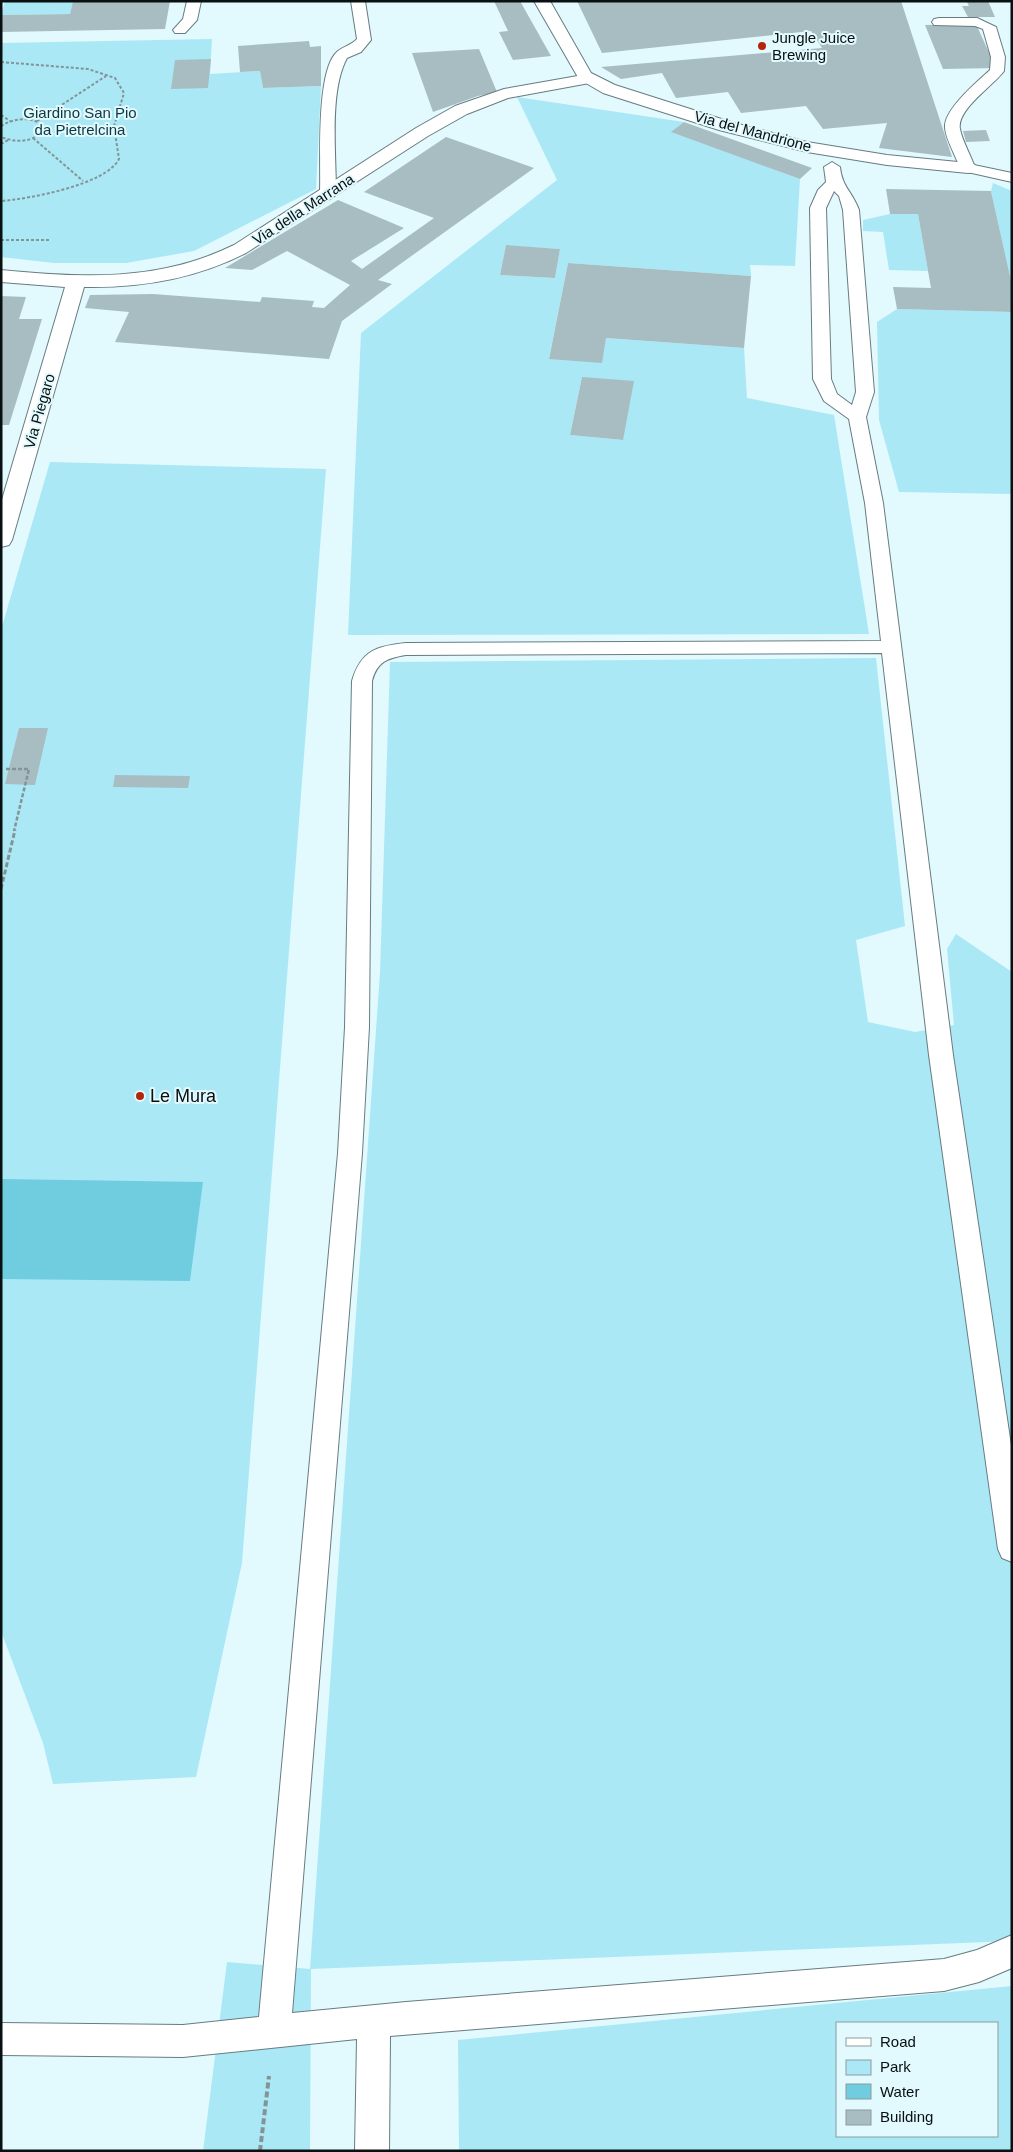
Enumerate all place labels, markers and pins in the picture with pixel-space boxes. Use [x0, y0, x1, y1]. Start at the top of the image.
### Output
place label: Jungle Juice Brewing [772, 29, 855, 63]
marker: Jungle Juice Brewing [756, 40, 768, 52]
place label: Le Mura [150, 1086, 217, 1106]
marker: Le Mura [134, 1090, 146, 1102]

